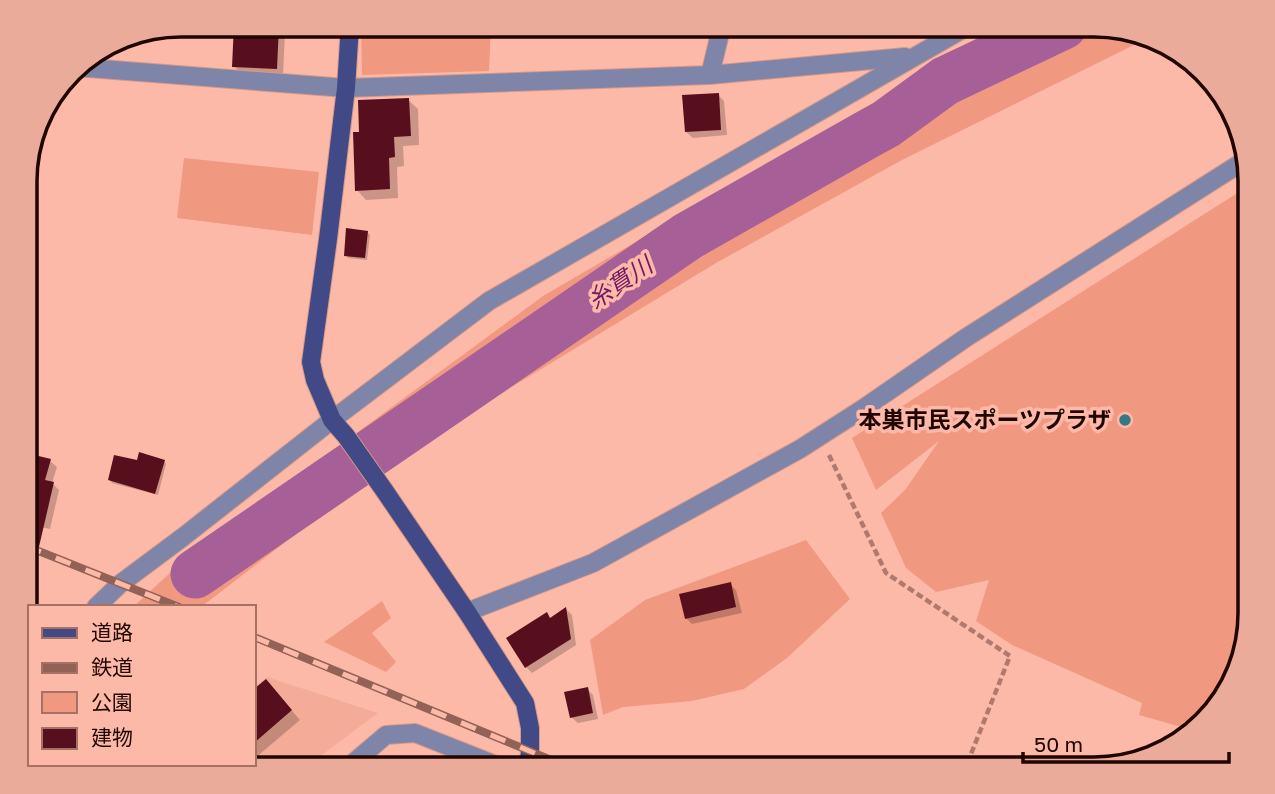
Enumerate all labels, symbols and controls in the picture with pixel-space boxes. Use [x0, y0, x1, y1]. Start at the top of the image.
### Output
water label: 糸貫川 [581, 248, 660, 314]
place label: 本巣市民スポーツプラザ [858, 405, 1111, 433]
marker: 本巣市民スポーツプラザ [1117, 412, 1133, 428]
legend [28, 605, 256, 766]
text: 道路 [91, 619, 133, 645]
text: 鉄道 [91, 654, 133, 680]
text: 公園 [91, 689, 133, 715]
scale bar [1023, 720, 1230, 764]
text: 建物 [91, 724, 133, 750]
text: 50 m [1034, 731, 1083, 757]

